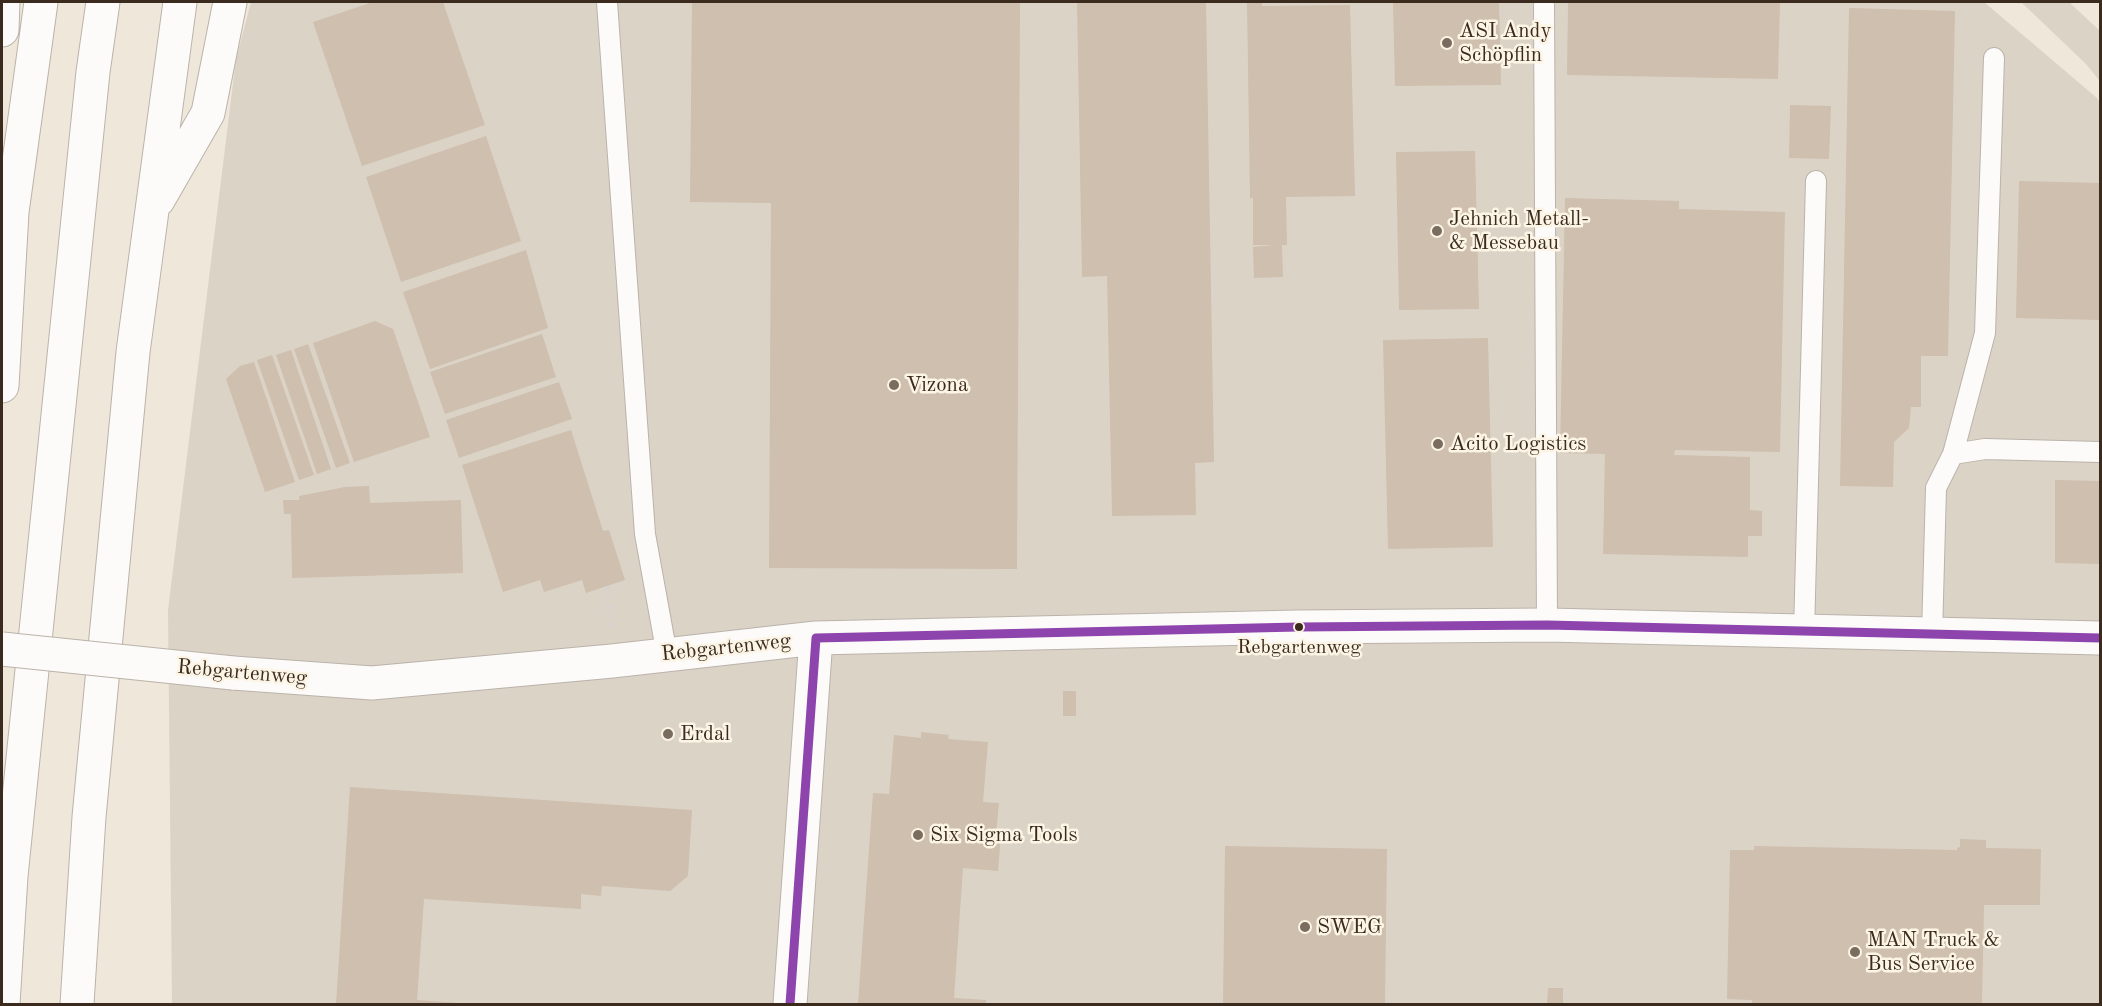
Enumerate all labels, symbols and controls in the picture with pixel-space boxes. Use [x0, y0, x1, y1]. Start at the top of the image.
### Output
place label: ASI Andy Schöpflin [1459, 18, 1552, 68]
marker: ASI Andy Schöpflin [1440, 36, 1454, 50]
place label: Jehnich Metall- & Messebau [1449, 206, 1589, 256]
marker: Jehnich Metall- & Messebau [1430, 224, 1444, 238]
place label: Vizona [906, 372, 968, 398]
marker: Vizona [887, 378, 901, 392]
place label: Acito Logistics [1450, 431, 1586, 457]
marker: Acito Logistics [1431, 437, 1445, 451]
marker: Rebgartenweg [1293, 621, 1305, 633]
street label: Rebgartenweg [660, 629, 792, 667]
place label: Rebgartenweg [1237, 636, 1361, 660]
street label: Rebgartenweg [176, 655, 308, 691]
place label: Erdal [680, 721, 730, 747]
marker: Erdal [661, 727, 675, 741]
place label: Six Sigma Tools [930, 822, 1078, 848]
marker: Six Sigma Tools [911, 828, 925, 842]
place label: SWEG [1317, 914, 1382, 940]
marker: SWEG [1298, 920, 1312, 934]
place label: MAN Truck & Bus Service [1867, 927, 2000, 977]
marker: MAN Truck & Bus Service [1848, 945, 1862, 959]

